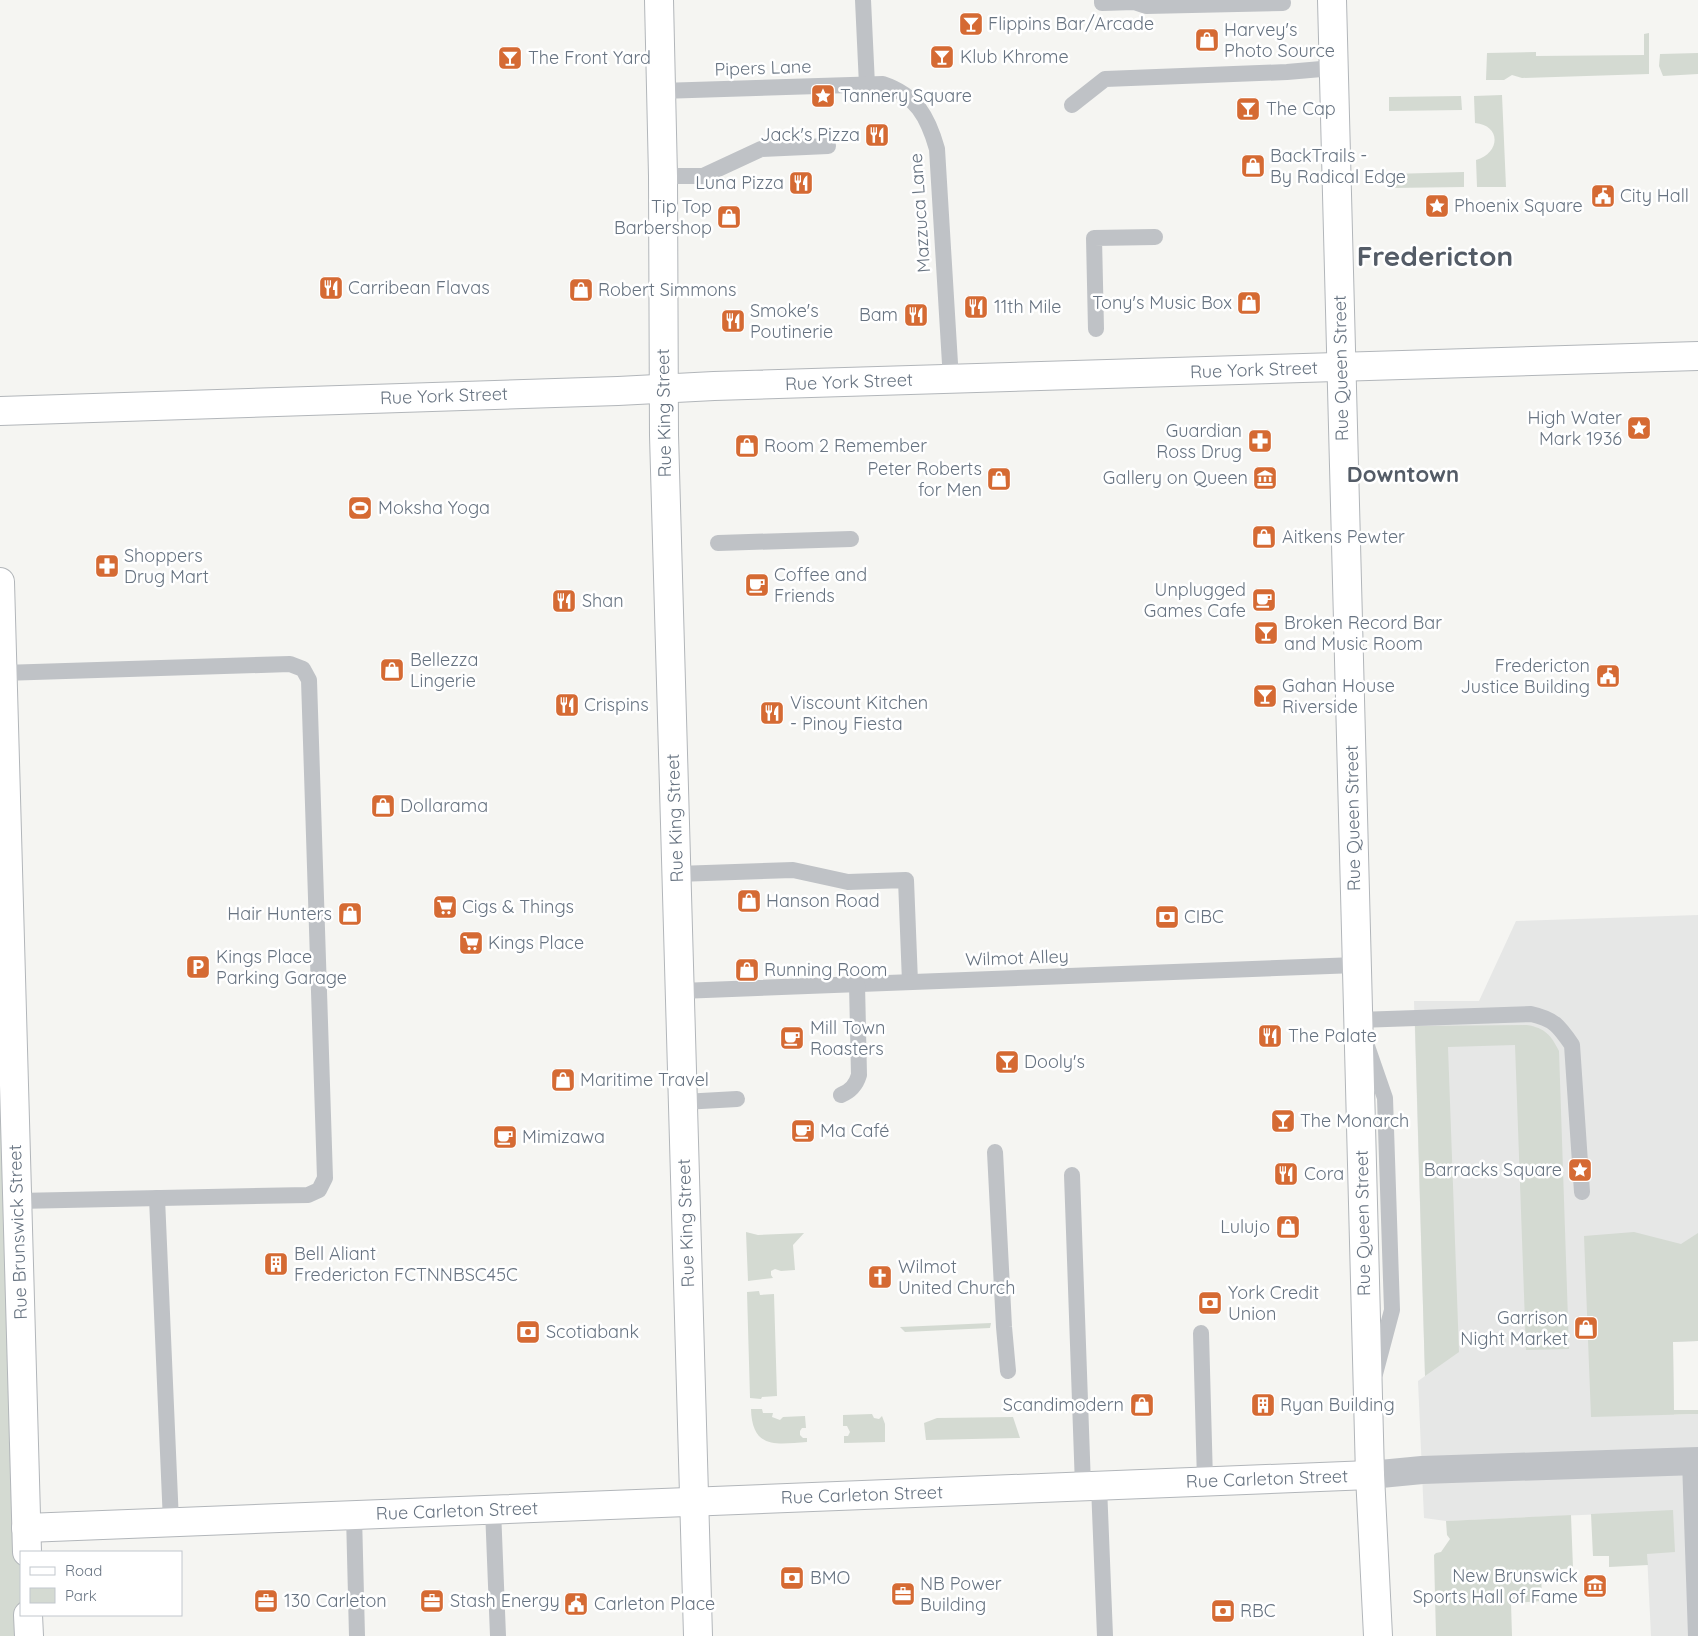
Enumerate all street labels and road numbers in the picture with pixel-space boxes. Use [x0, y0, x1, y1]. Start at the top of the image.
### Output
street label: Pipers Lane [714, 54, 812, 81]
street label: Mazzuca Lane [904, 153, 935, 273]
street label: Rue Queen Street [1328, 295, 1353, 441]
street label: Rue King Street [651, 348, 676, 478]
street label: Rue York Street [1190, 356, 1318, 383]
street label: Rue York Street [785, 368, 913, 395]
street label: Rue York Street [380, 382, 508, 409]
street label: Rue Queen Street [1340, 745, 1365, 891]
street label: Rue King Street [661, 753, 688, 883]
street label: Wilmot Alley [965, 944, 1069, 971]
street label: Rue Brunswick Street [3, 1144, 32, 1320]
street label: Rue Queen Street [1350, 1150, 1375, 1296]
street label: Rue King Street [672, 1158, 699, 1288]
street label: Rue Carleton Street [1185, 1464, 1348, 1493]
street label: Rue Carleton Street [780, 1480, 943, 1509]
street label: Rue Carleton Street [375, 1496, 538, 1525]

